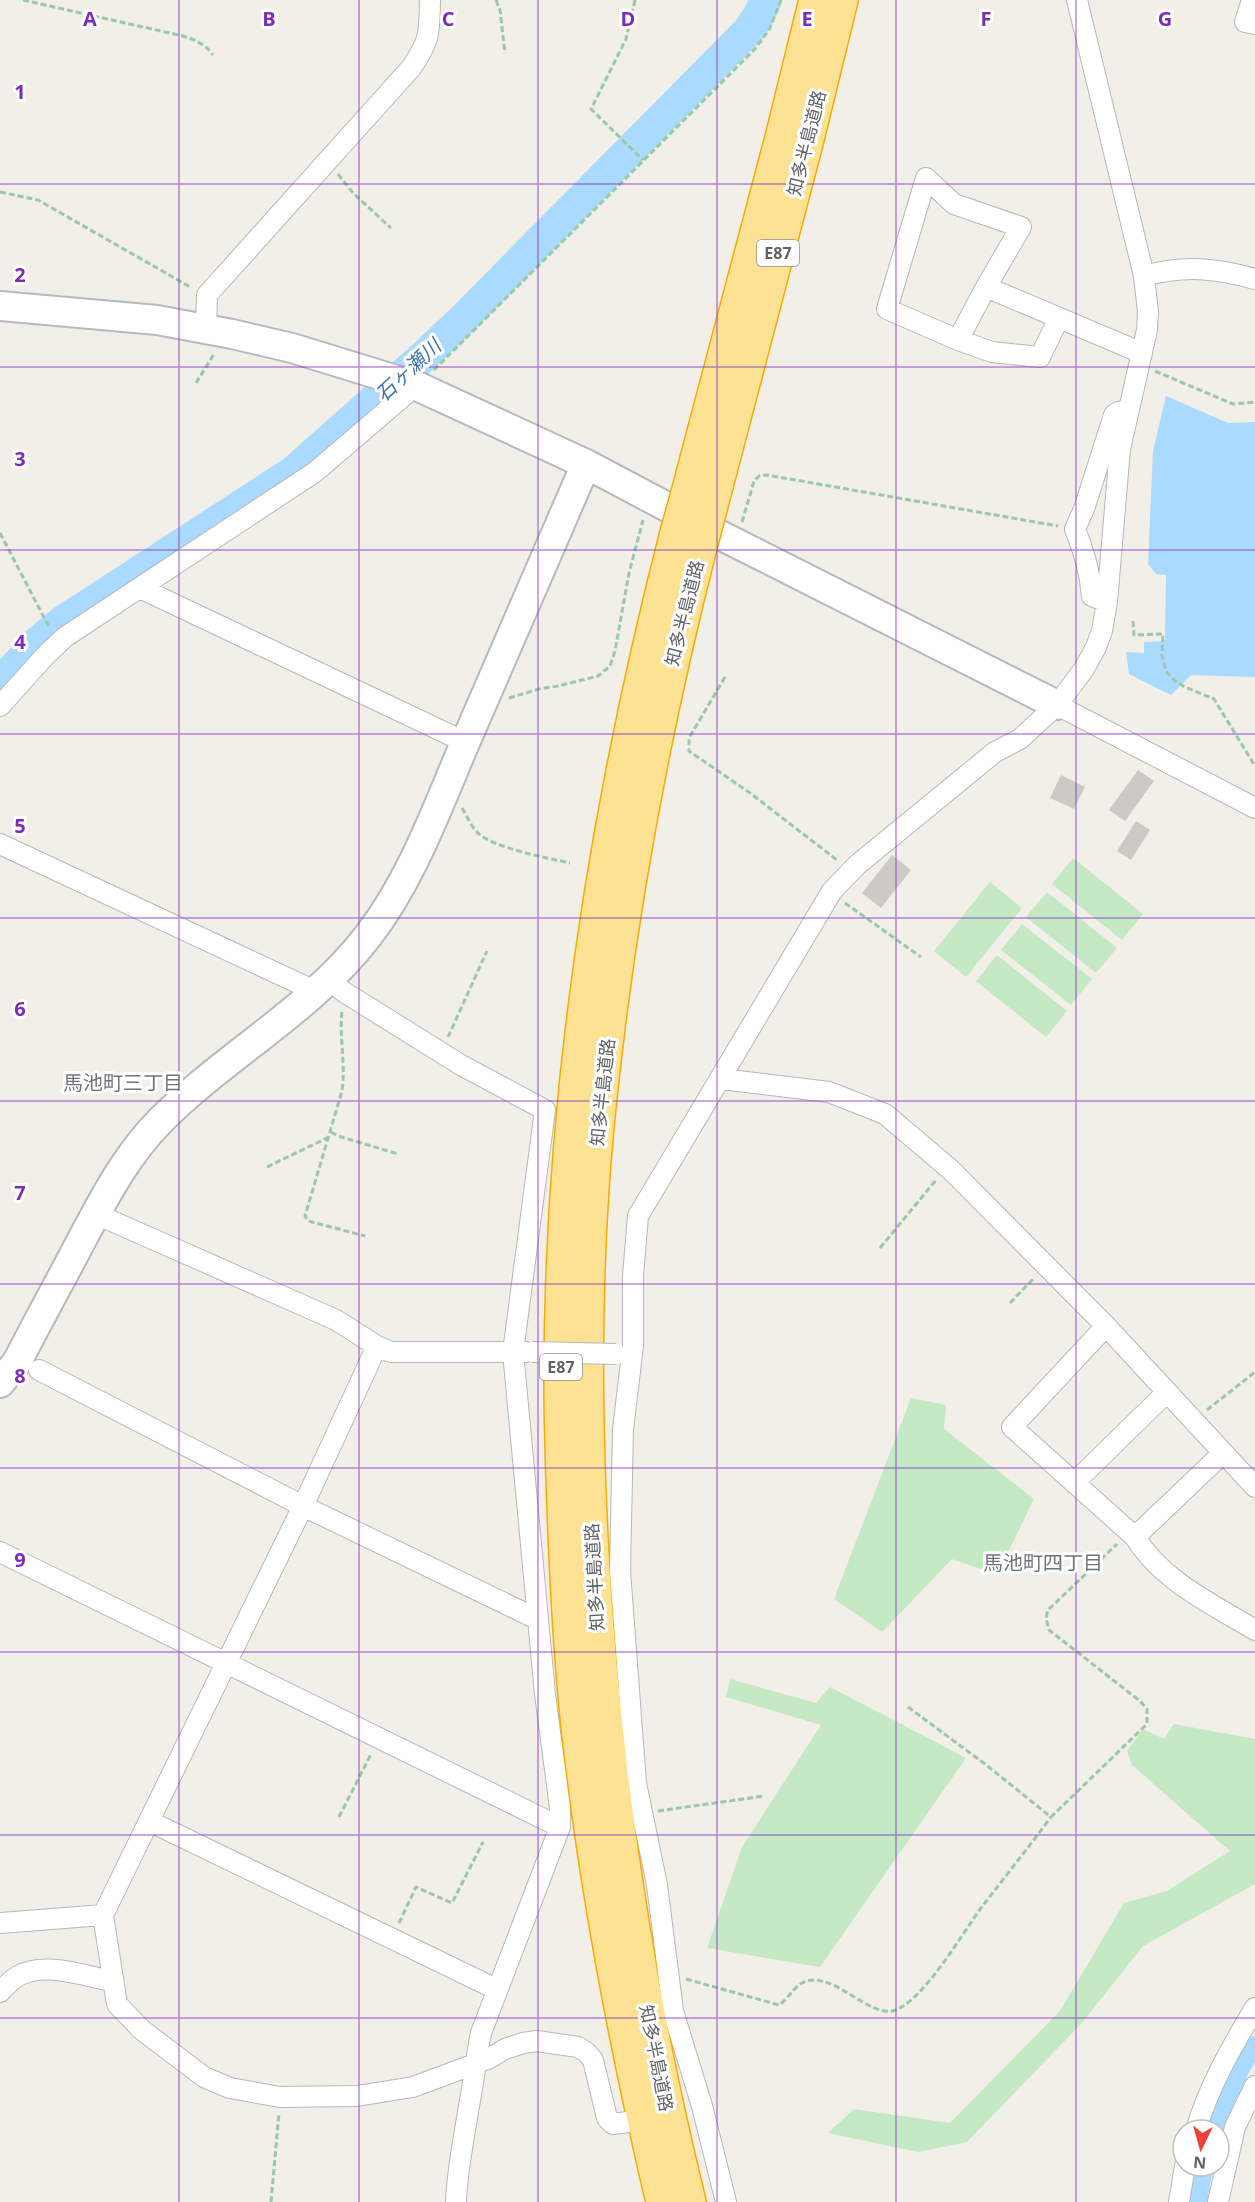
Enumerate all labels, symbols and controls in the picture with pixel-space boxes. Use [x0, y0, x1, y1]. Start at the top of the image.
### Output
text: A [83, 5, 97, 32]
text: B [262, 5, 276, 32]
text: C [442, 5, 455, 32]
text: D [621, 5, 635, 32]
text: E [801, 5, 813, 32]
text: F [981, 5, 991, 32]
text: G [1158, 5, 1172, 32]
text: 1 [14, 78, 26, 105]
street label: 知多半島道路 [781, 88, 831, 198]
road number: E87 [757, 240, 799, 266]
text: 2 [14, 261, 26, 288]
water label: 石ヶ瀬川 [370, 331, 448, 407]
text: 3 [14, 445, 26, 472]
street label: 知多半島道路 [659, 558, 709, 668]
text: 4 [14, 628, 26, 655]
text: 5 [14, 812, 26, 839]
text: 6 [14, 995, 26, 1022]
street label: 知多半島道路 [584, 1037, 620, 1147]
district label: 馬池町三丁目 [63, 1069, 183, 1096]
text: 7 [14, 1179, 26, 1206]
road number: E87 [540, 1354, 582, 1380]
text: 8 [14, 1362, 26, 1389]
street label: 知多半島道路 [579, 1522, 609, 1632]
text: 9 [14, 1546, 26, 1573]
district label: 馬池町四丁目 [983, 1549, 1103, 1576]
street label: 知多半島道路 [635, 2003, 679, 2113]
north arrow [1171, 2118, 1231, 2178]
text: N [1192, 2151, 1207, 2174]

